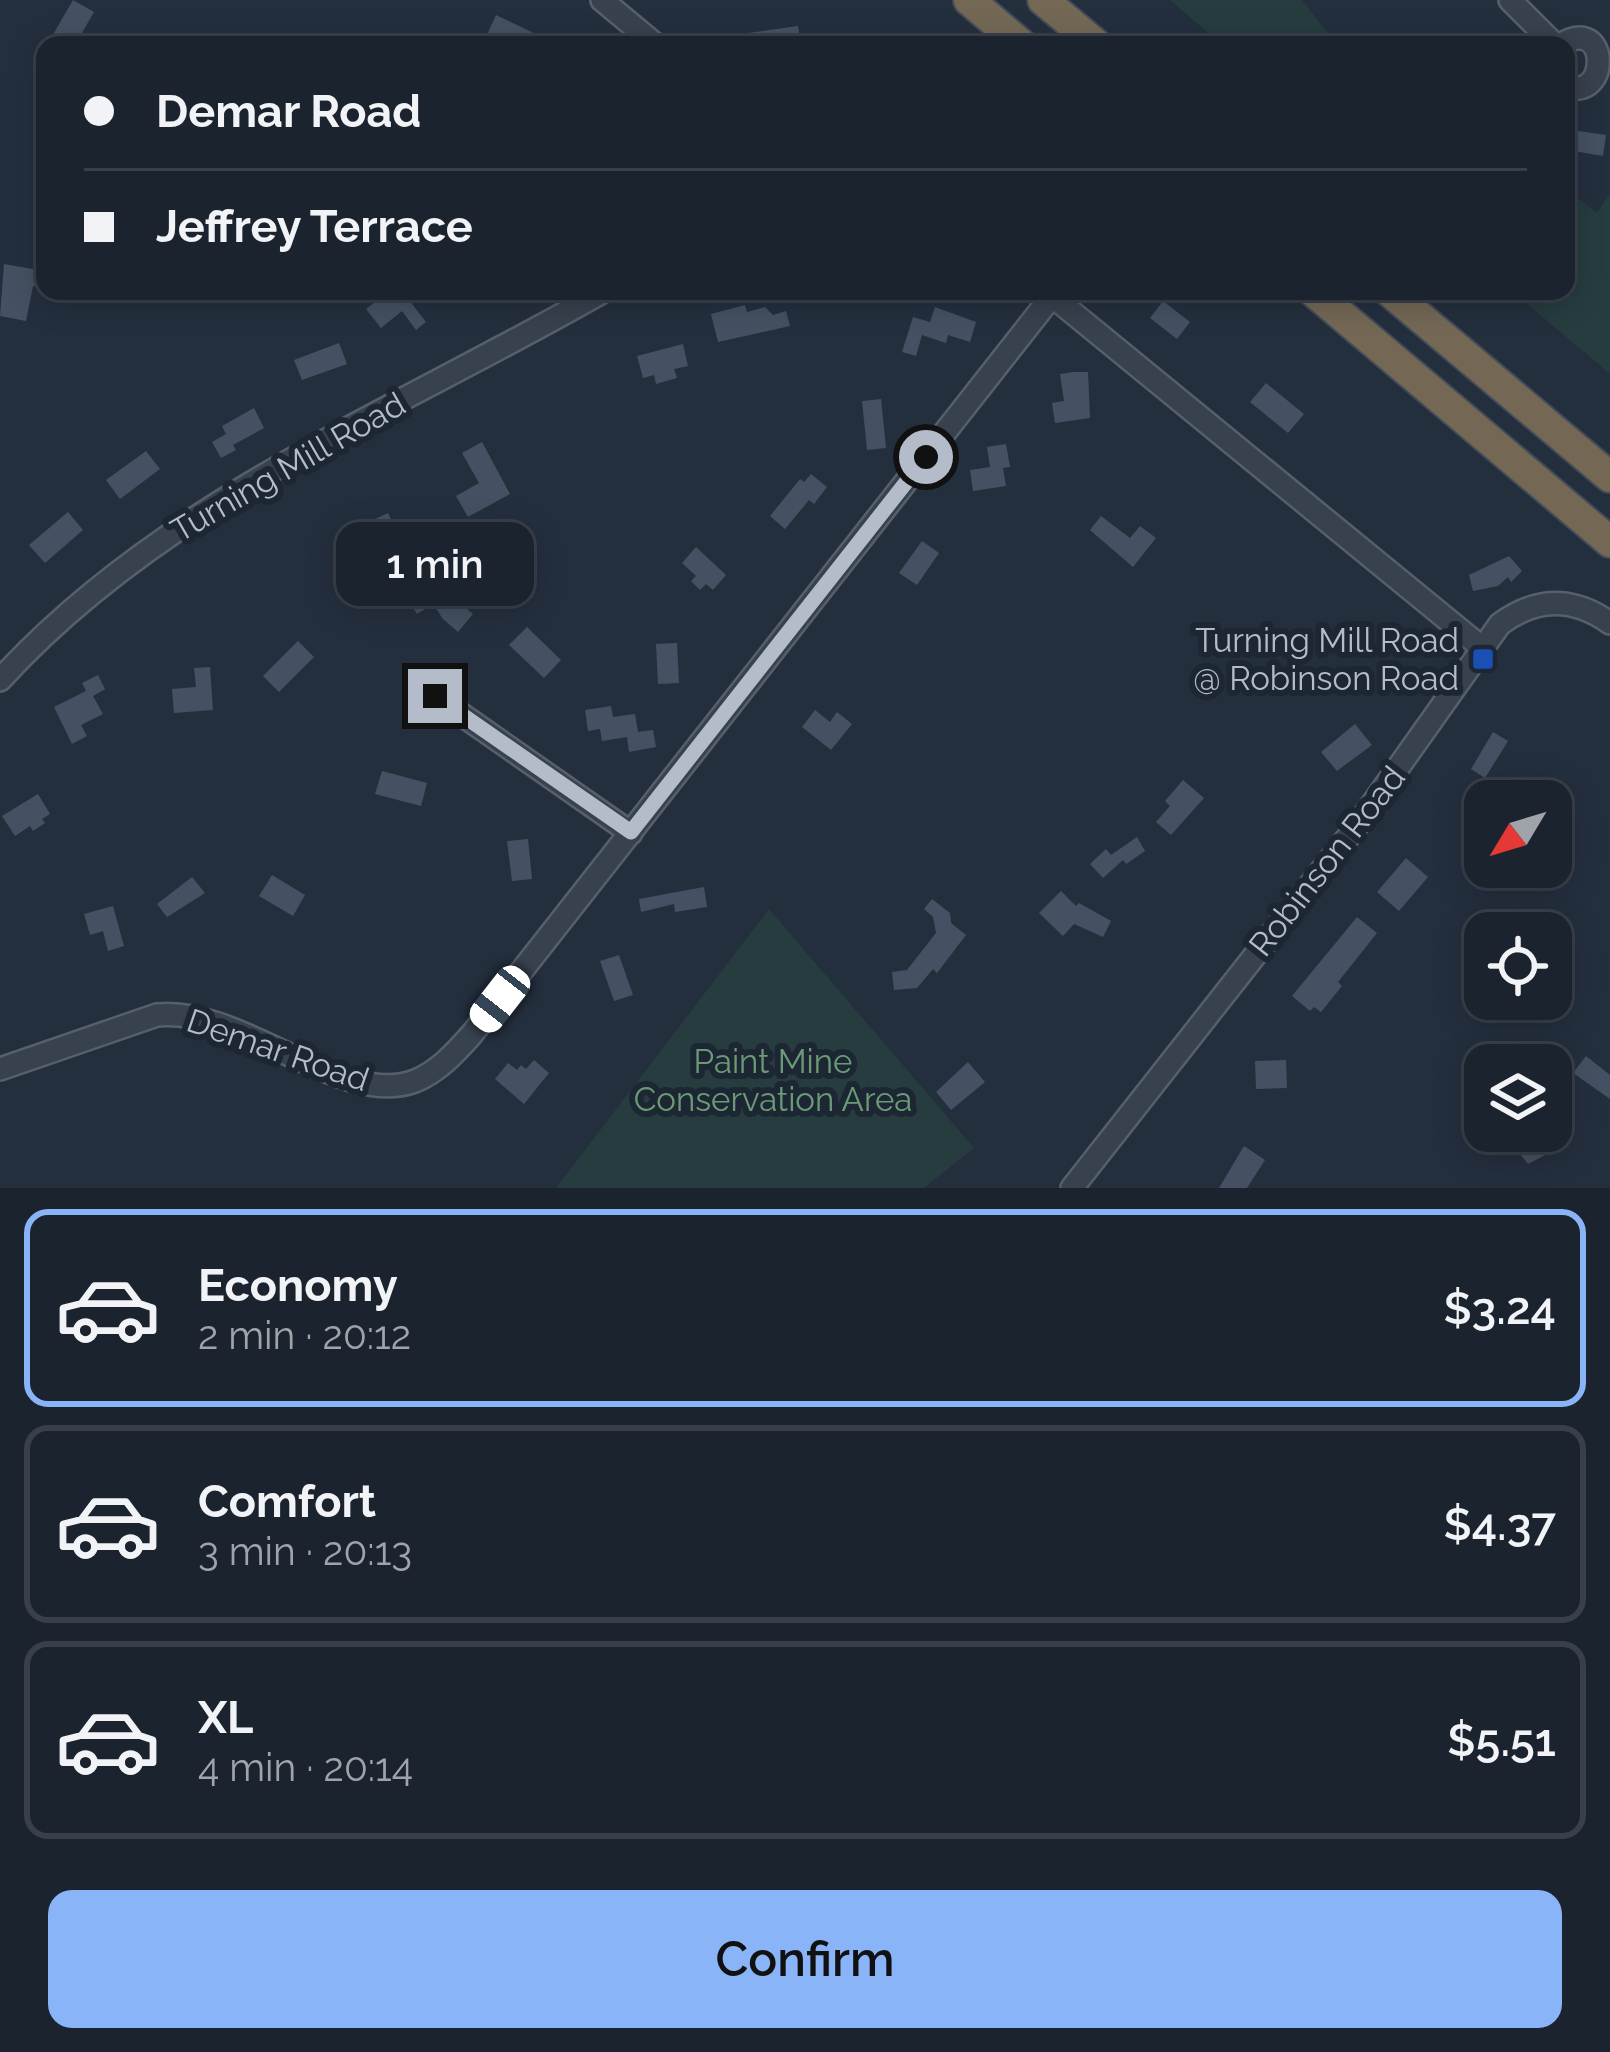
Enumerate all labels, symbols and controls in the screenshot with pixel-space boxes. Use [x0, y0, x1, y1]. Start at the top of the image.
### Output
text: Demar Road [156, 85, 421, 138]
text: Jeffrey Terrace [156, 200, 473, 253]
street label: Turning Mill Road [164, 384, 412, 550]
route start [899, 430, 953, 484]
callout: 1 min [336, 522, 534, 606]
text: 1 min [387, 541, 483, 587]
place label: Turning Mill Road @ Robinson Road [1193, 621, 1459, 698]
marker: Turning Mill Road @ Robinson Road [1470, 646, 1496, 672]
route end [408, 669, 462, 723]
street label: Robinson Road [1241, 758, 1413, 964]
north arrow [1464, 780, 1572, 888]
map controls [1464, 780, 1572, 1152]
button: locate [1464, 912, 1572, 1020]
car [464, 960, 536, 1038]
street label: Demar Road [182, 1001, 374, 1099]
park label: Paint Mine Conservation Area [634, 1042, 912, 1119]
button: layers [1464, 1044, 1572, 1152]
icon: car [54, 1254, 162, 1362]
text: Economy [198, 1259, 398, 1312]
text: $3.24 [1443, 1282, 1556, 1335]
text: 2 min · 20:12 [198, 1312, 411, 1358]
icon: car [54, 1470, 162, 1578]
text: Comfort [198, 1475, 376, 1528]
text: $4.37 [1443, 1498, 1556, 1551]
text: 3 min · 20:13 [198, 1528, 412, 1574]
icon: car [54, 1686, 162, 1794]
text: XL [198, 1691, 253, 1744]
text: $5.51 [1447, 1714, 1556, 1767]
text: 4 min · 20:14 [198, 1744, 413, 1790]
button: Confirm [48, 1890, 1562, 2028]

